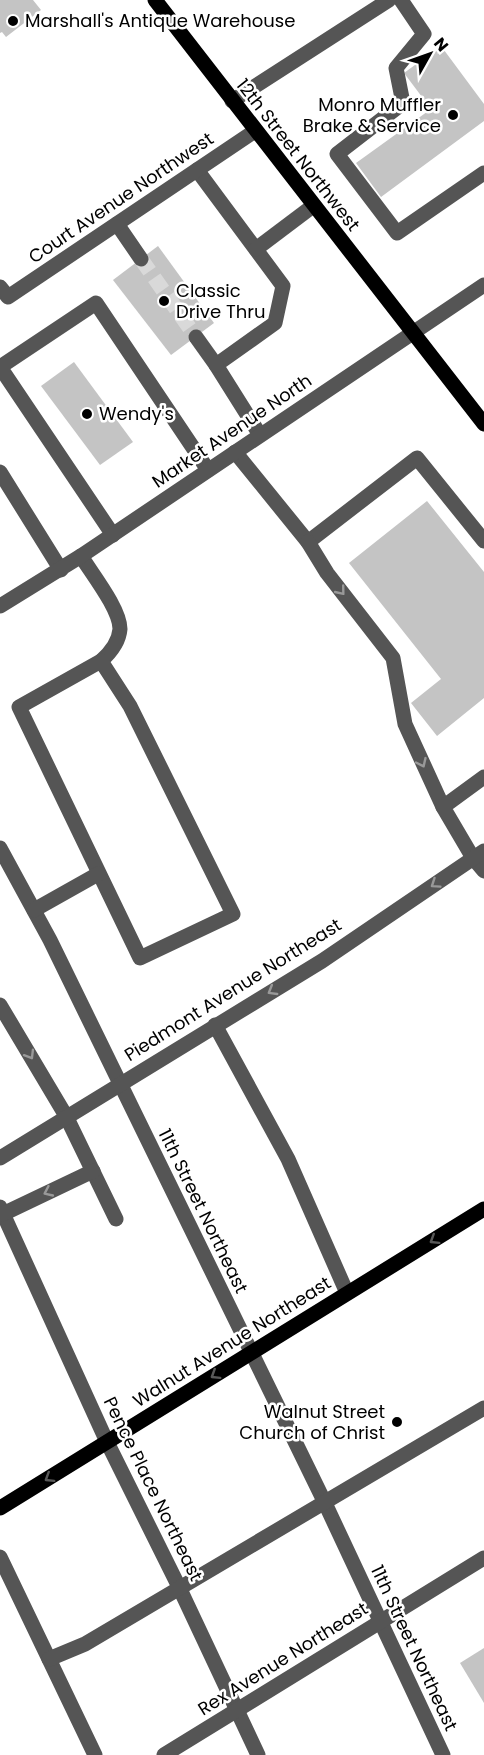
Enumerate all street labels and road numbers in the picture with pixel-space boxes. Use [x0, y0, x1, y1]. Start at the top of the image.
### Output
street label: 12th Street Northwest [231, 73, 366, 236]
street label: Court Avenue Northwest [23, 126, 218, 269]
street label: Market Avenue North [147, 368, 316, 493]
street label: Piedmont Avenue Northeast [119, 912, 346, 1067]
street label: 11th Street Northeast [153, 1124, 254, 1297]
street label: Walnut Avenue Northeast [128, 1270, 336, 1413]
street label: Pence Place Northeast [98, 1392, 209, 1585]
street label: 11th Street Northeast [365, 1561, 464, 1735]
street label: Rex Avenue Northeast [193, 1596, 373, 1721]

